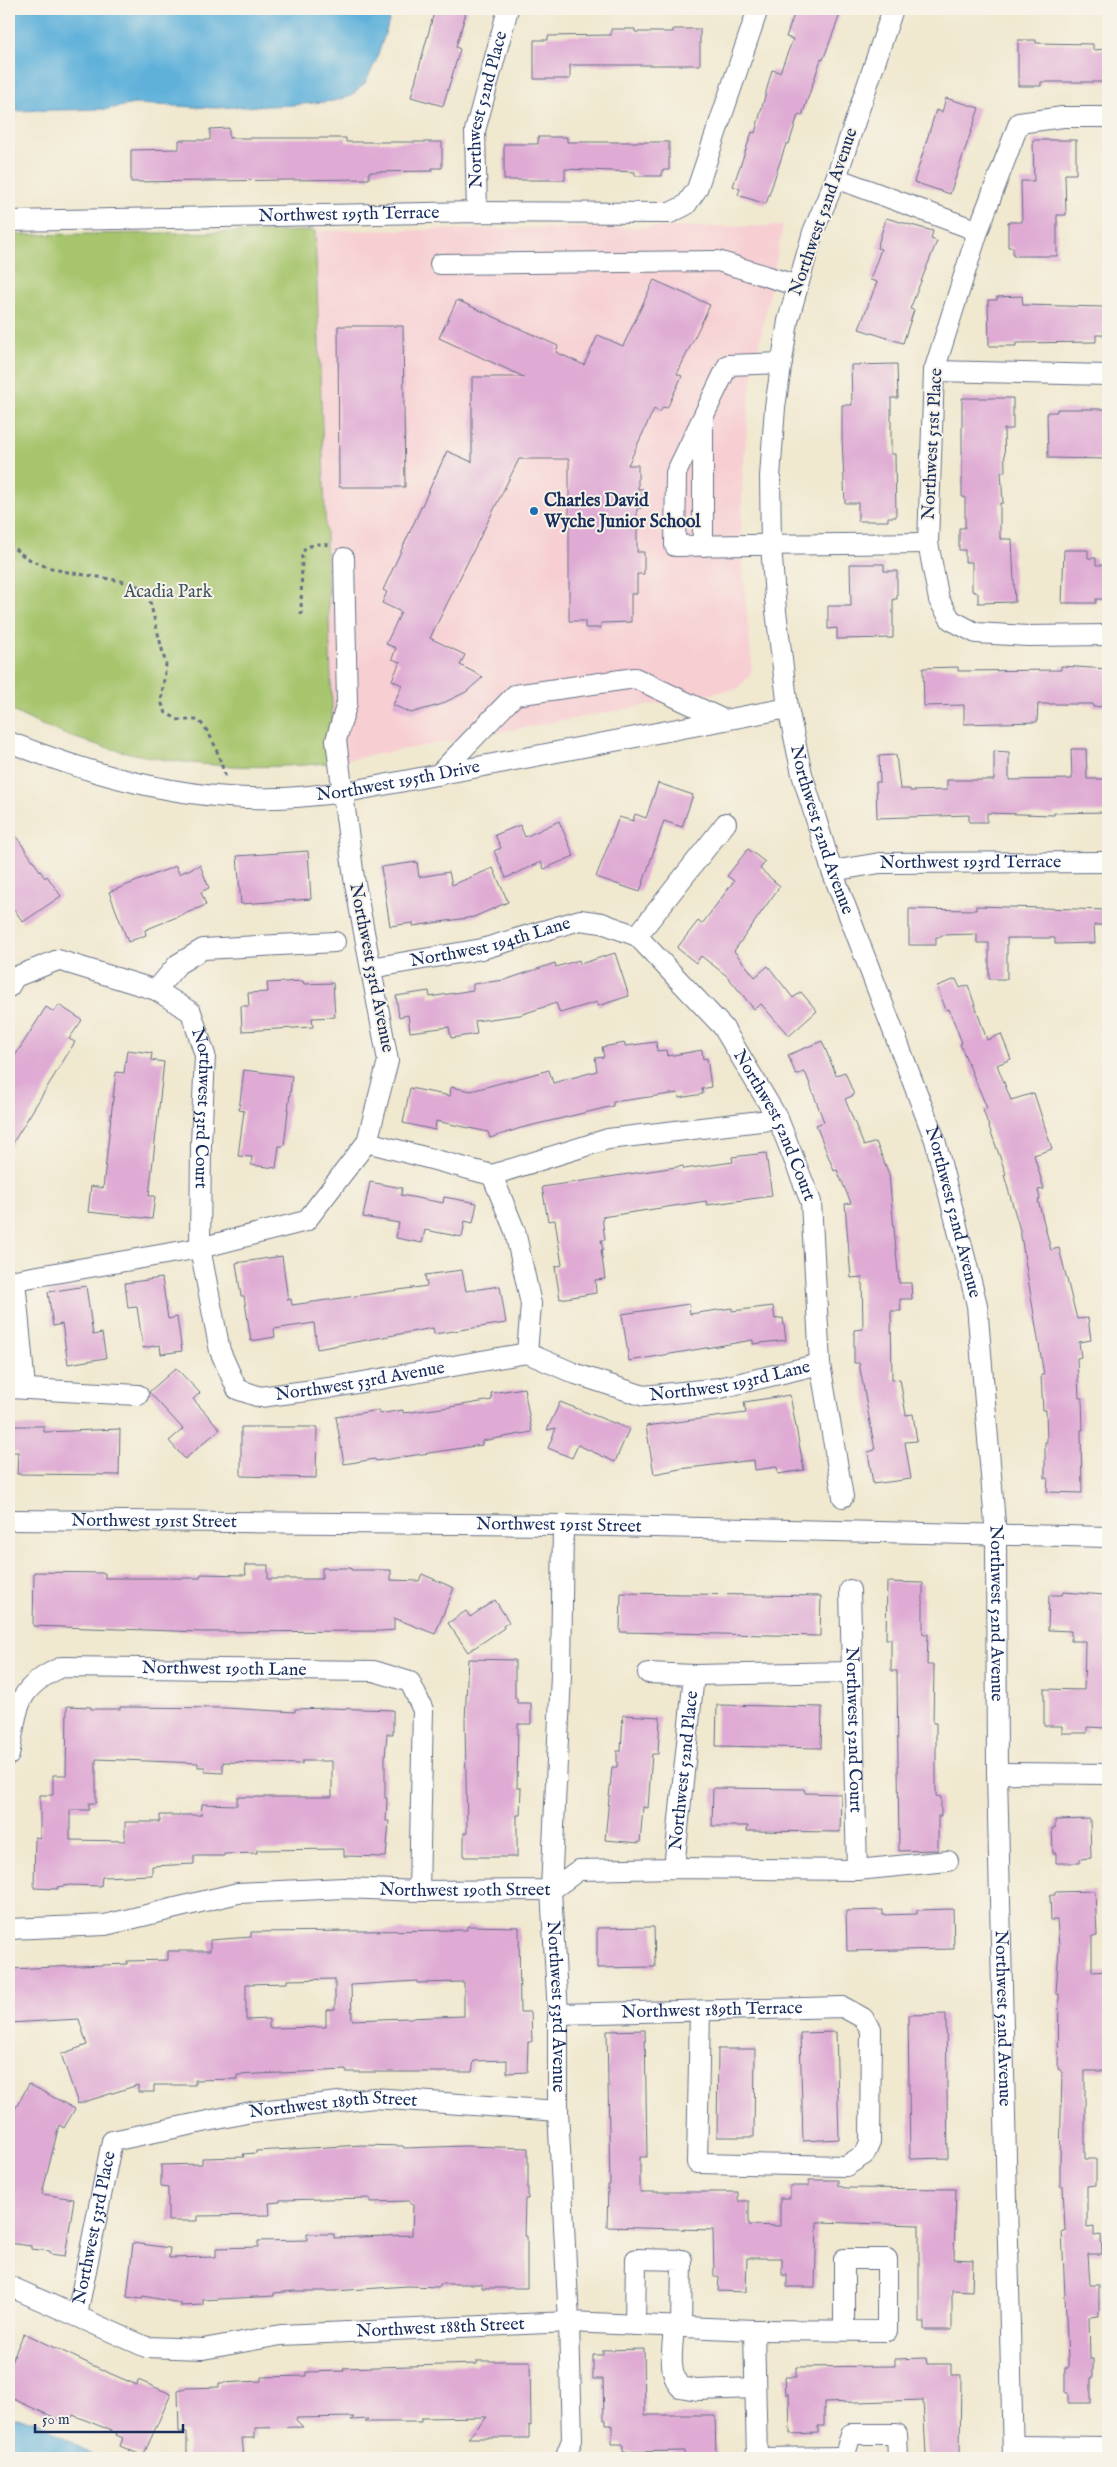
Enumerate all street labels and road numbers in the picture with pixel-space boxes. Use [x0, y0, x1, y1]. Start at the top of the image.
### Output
street label: Northwest 52nd Place [463, 28, 513, 189]
street label: Northwest 52nd Avenue [784, 125, 864, 299]
street label: Northwest 195th Terrace [258, 201, 440, 228]
street label: Northwest 51st Place [918, 367, 948, 521]
street label: Northwest 52nd Avenue [785, 743, 859, 918]
street label: Northwest 195th Drive [315, 755, 482, 807]
street label: Northwest 193rd Terrace [879, 851, 1061, 875]
street label: Northwest 53rd Avenue [343, 882, 399, 1054]
street label: Northwest 194th Lane [408, 912, 573, 973]
street label: Northwest 53rd Court [186, 1025, 217, 1189]
street label: Northwest 52nd Court [728, 1045, 821, 1204]
street label: Northwest 52nd Avenue [919, 1123, 986, 1300]
street label: Northwest 193rd Lane [648, 1355, 813, 1407]
street label: Northwest 53rd Avenue [274, 1356, 447, 1406]
street label: Northwest 191st Street [71, 1509, 237, 1534]
street label: Northwest 191st Street [476, 1513, 642, 1538]
street label: Northwest 52nd Avenue [984, 1524, 1008, 1702]
street label: Northwest 52nd Court [840, 1647, 867, 1813]
street label: Northwest 190th Lane [142, 1657, 307, 1682]
street label: Northwest 52nd Place [664, 1690, 704, 1852]
street label: Northwest 190th Street [379, 1878, 551, 1903]
street label: Northwest 53rd Avenue [541, 1920, 570, 2092]
street label: Northwest 52nd Avenue [989, 1930, 1016, 2107]
street label: Northwest 189th Terrace [621, 1996, 803, 2024]
street label: Northwest 189th Street [248, 2086, 418, 2124]
street label: Northwest 53rd Place [68, 2149, 121, 2306]
street label: Northwest 188th Street [356, 2313, 525, 2343]

